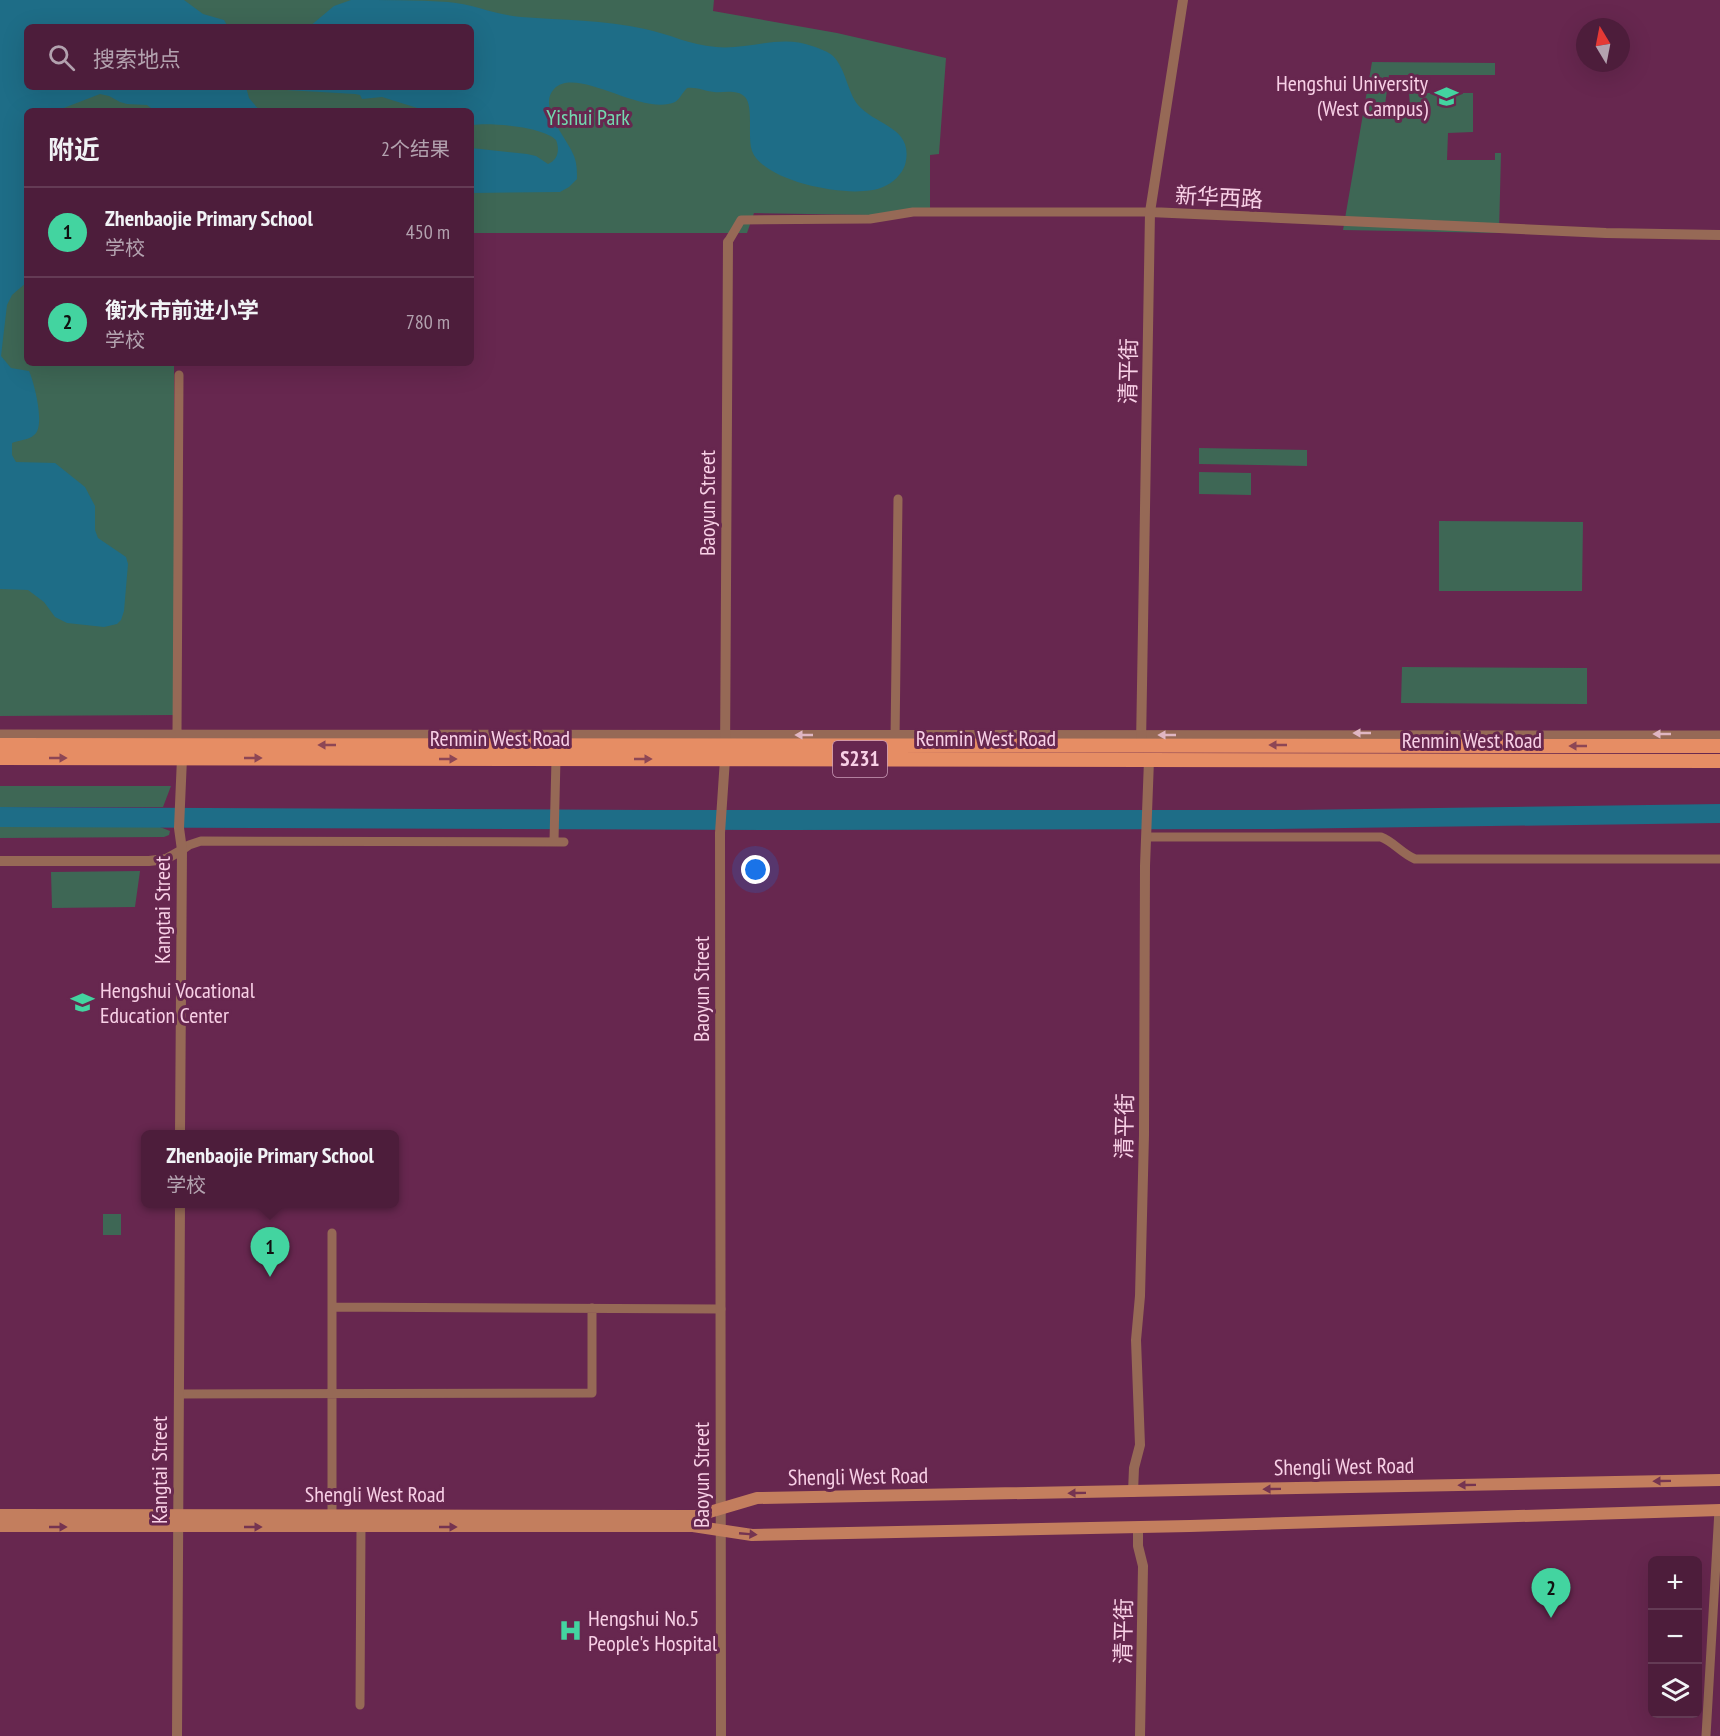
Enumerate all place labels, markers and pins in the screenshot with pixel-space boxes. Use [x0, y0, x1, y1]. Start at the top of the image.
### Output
place label: Hengshui University (West Campus) [1276, 69, 1429, 122]
school or university icon: Hengshui University (West Campus) [1433, 83, 1459, 109]
place label: Hengshui Vocational Education Center [100, 976, 256, 1029]
school or university icon: Hengshui Vocational Education Center [69, 990, 95, 1016]
pin: 1 [250, 1228, 290, 1277]
pin: 2 [1532, 1568, 1570, 1618]
place label: Hengshui No.5 People's Hospital [588, 1604, 718, 1657]
hospital icon: Hengshui No.5 People's Hospital [557, 1618, 583, 1644]

